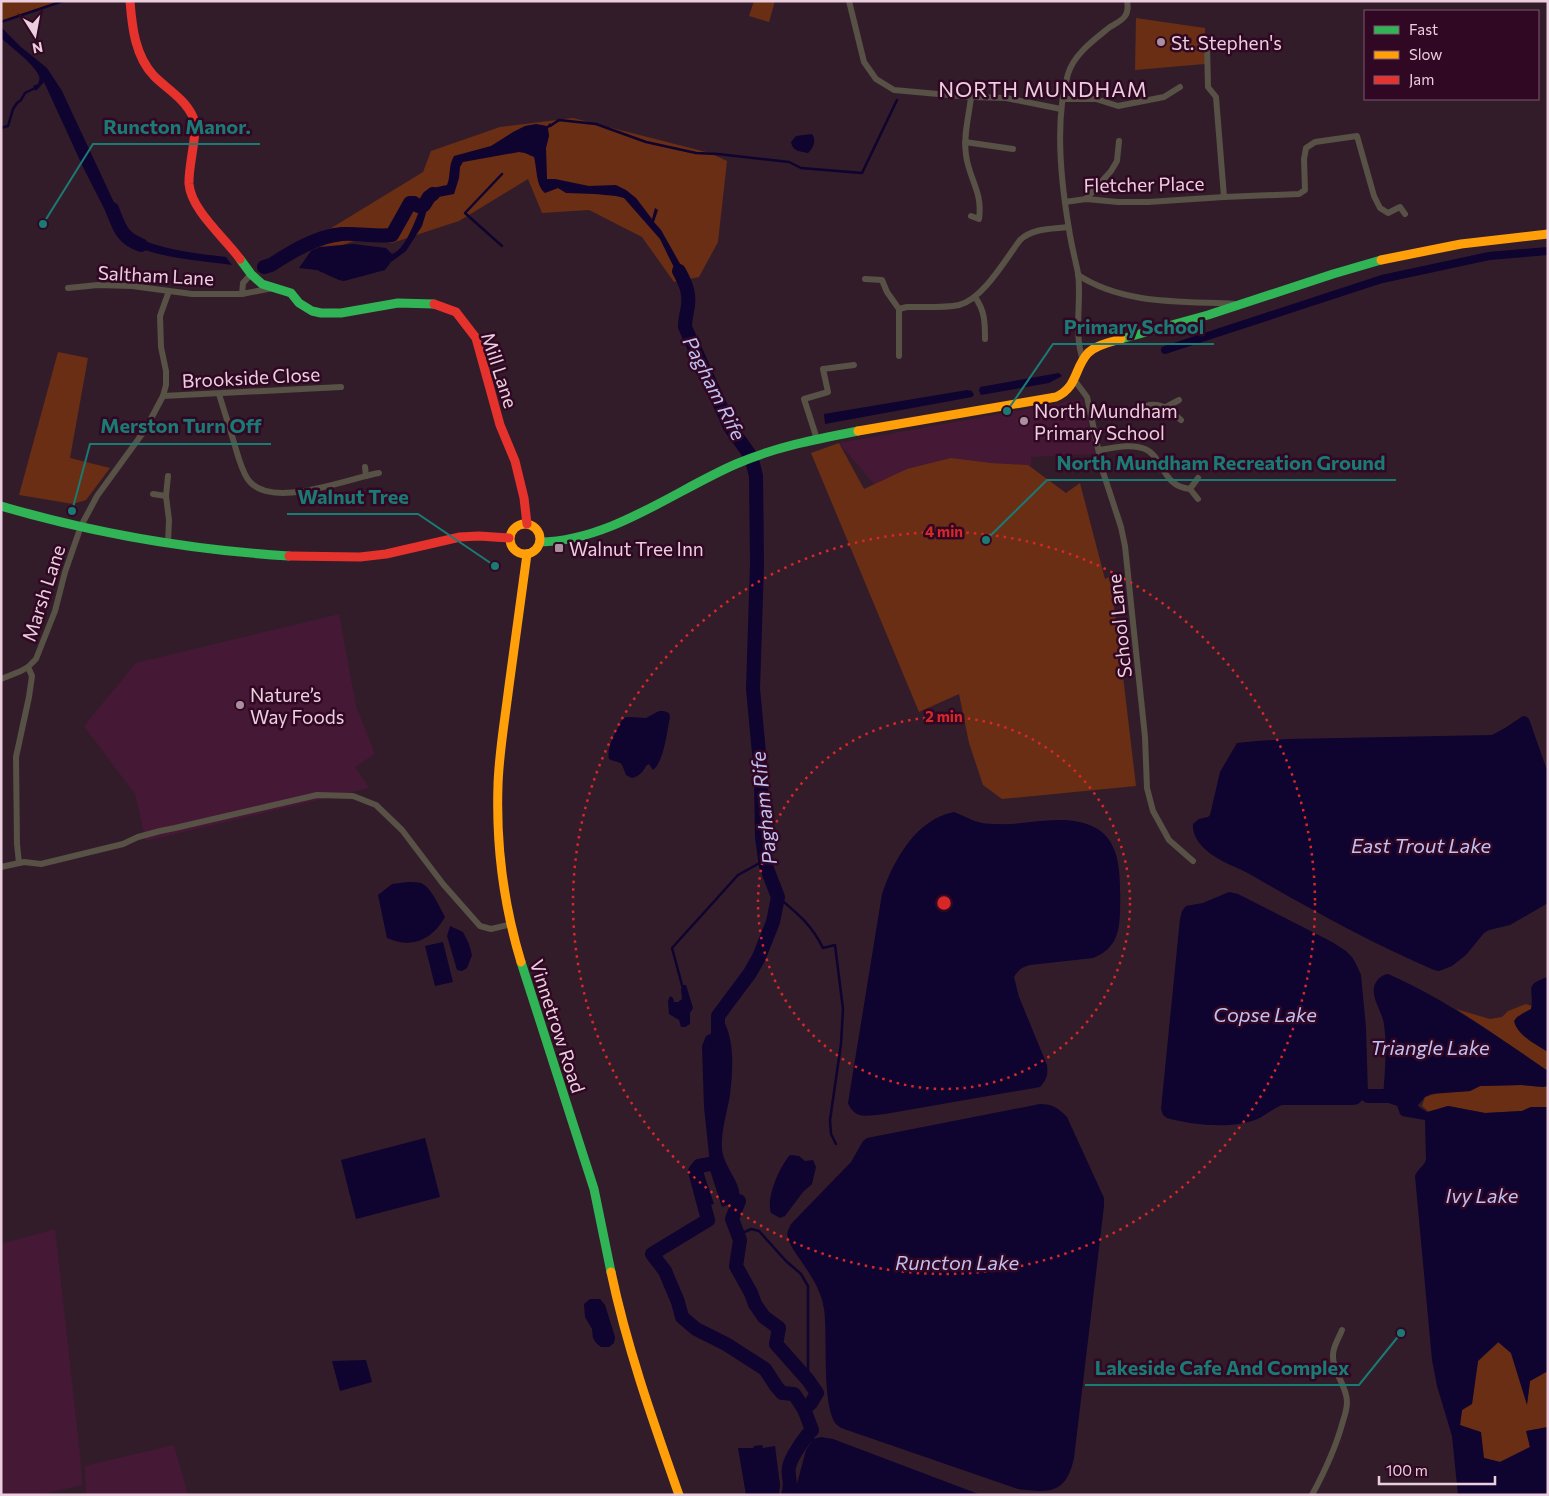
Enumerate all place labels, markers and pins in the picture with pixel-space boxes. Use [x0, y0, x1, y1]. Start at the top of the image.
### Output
place label: St. Stephen's [1171, 31, 1282, 54]
marker: St. Stephen's [1155, 36, 1167, 48]
callout: Runcton Manor. [93, 109, 260, 144]
callout: Primary School [1053, 309, 1214, 344]
place label: North Mundham Primary School [1034, 399, 1178, 444]
callout: Merston Turn Off [90, 409, 271, 444]
marker: North Mundham Primary School [1018, 415, 1030, 427]
callout: North Mundham Recreation Ground [1047, 445, 1396, 480]
callout: Walnut Tree [287, 479, 418, 514]
place label: Walnut Tree Inn [569, 537, 704, 560]
marker: Walnut Tree Inn [553, 542, 565, 554]
place label: Nature’s Way Foods [250, 683, 344, 728]
marker: Nature’s Way Foods [234, 699, 246, 711]
centre of rings [935, 894, 953, 912]
callout: Lakeside Cafe And Complex [1085, 1350, 1359, 1385]

